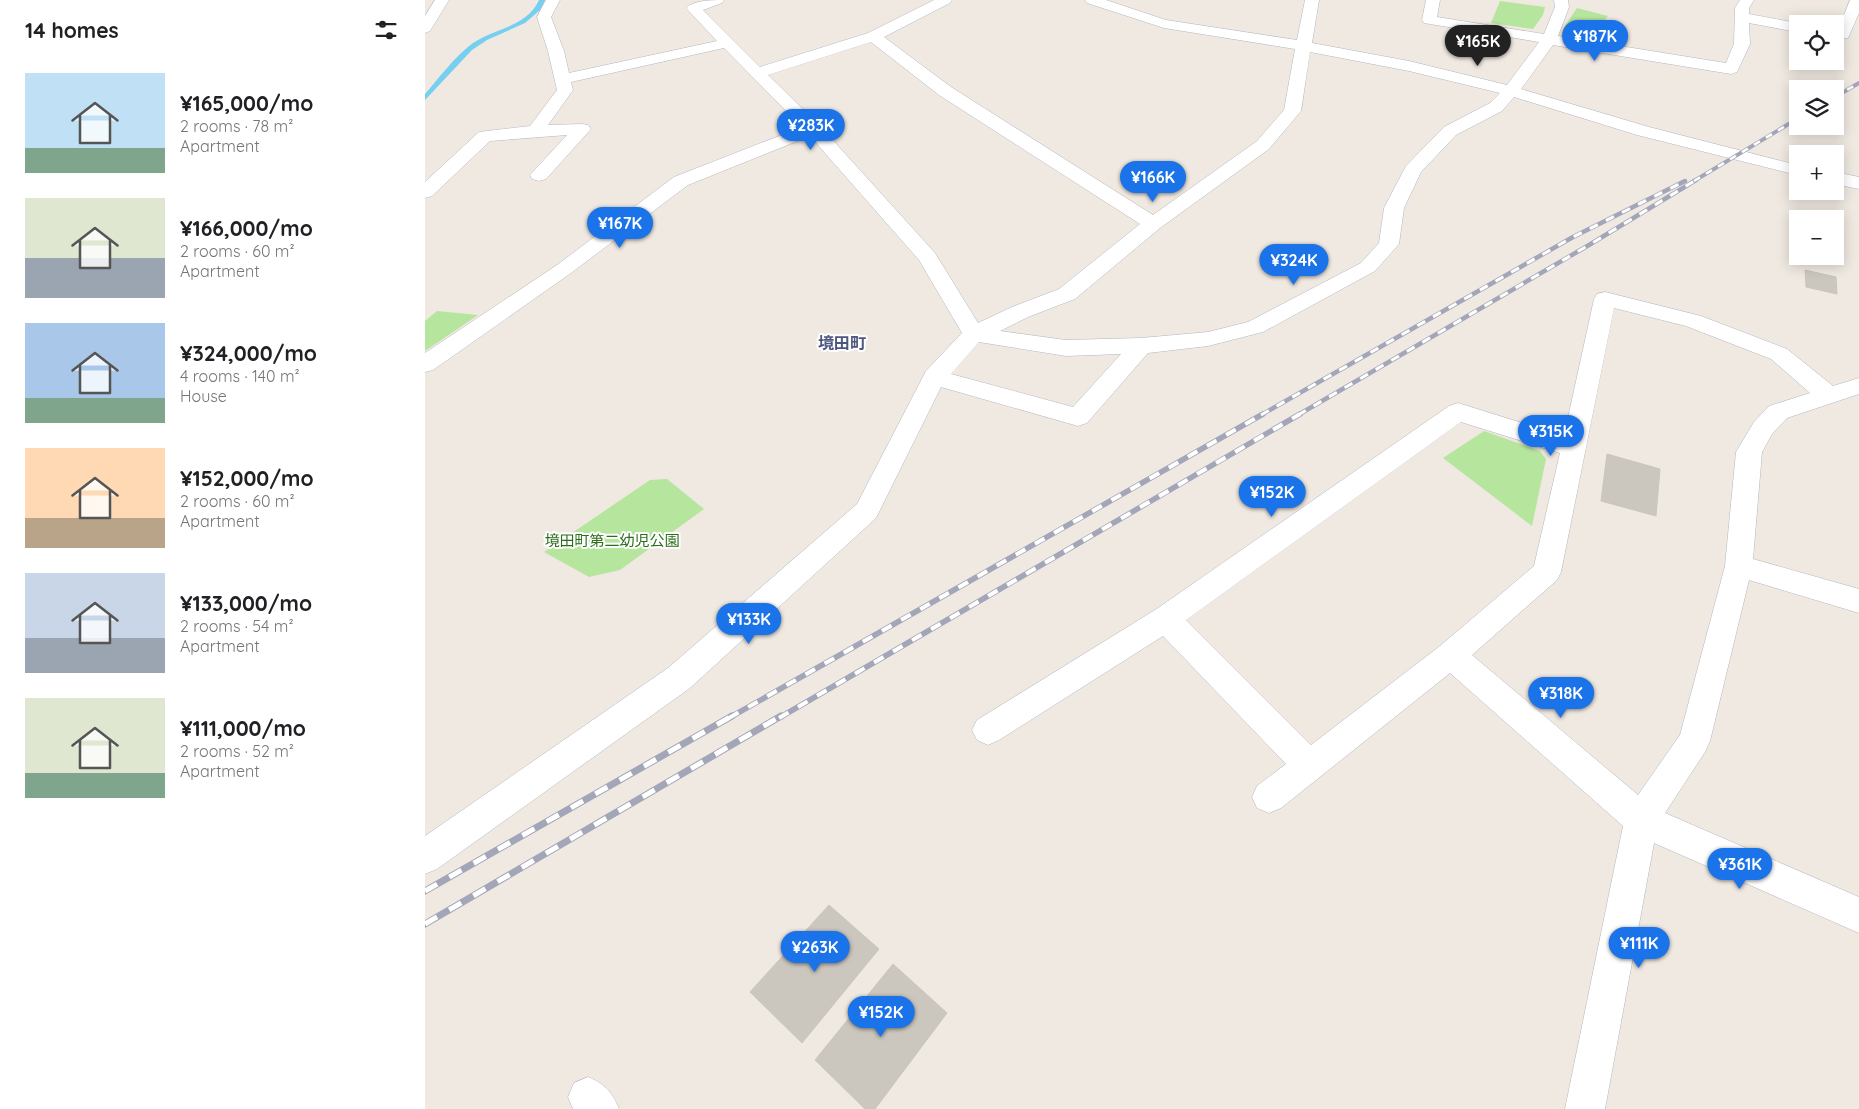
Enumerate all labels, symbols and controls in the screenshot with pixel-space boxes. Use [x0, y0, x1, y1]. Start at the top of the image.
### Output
map controls [1789, 15, 1844, 265]
button: locate [1789, 15, 1844, 70]
icon: filters [372, 16, 400, 44]
text: 14 homes [25, 17, 119, 43]
pin: ¥187K [1560, 20, 1630, 62]
pin: ¥165K [1443, 24, 1513, 67]
text: ¥187K [1573, 26, 1617, 46]
text: ¥165K [1456, 31, 1500, 51]
button: layers [1789, 80, 1844, 135]
text: ¥165,000/mo [180, 90, 313, 116]
icon: home [65, 93, 125, 153]
pin: ¥283K [776, 108, 846, 151]
text: ¥283K [788, 115, 834, 135]
text: 2 rooms · 78 m² [180, 116, 293, 136]
text: Apartment [180, 136, 260, 156]
button: + [1789, 145, 1844, 200]
pin: ¥166K [1118, 160, 1188, 203]
text: ¥166K [1131, 167, 1175, 187]
pin: ¥167K [585, 206, 655, 249]
button: − [1789, 210, 1844, 265]
text: ¥167K [598, 213, 642, 233]
text: ¥166,000/mo [180, 215, 313, 241]
icon: home [65, 218, 125, 278]
text: 2 rooms · 60 m² [180, 241, 294, 261]
pin: ¥324K [1259, 244, 1329, 286]
text: ¥324K [1270, 250, 1318, 270]
text: Apartment [180, 261, 260, 281]
district label: 境田町 [818, 333, 866, 353]
text: ¥324,000/mo [180, 340, 317, 366]
icon: home [65, 343, 125, 403]
text: 4 rooms · 140 m² [180, 366, 300, 386]
text: House [180, 386, 227, 406]
pin: ¥315K [1516, 414, 1586, 457]
text: ¥315K [1529, 421, 1573, 441]
text: ¥152,000/mo [180, 465, 314, 491]
icon: home [65, 468, 125, 528]
pin: ¥152K [1237, 476, 1307, 518]
text: ¥152K [1250, 482, 1294, 502]
text: 2 rooms · 60 m² [180, 491, 294, 511]
text: Apartment [180, 511, 260, 531]
park label: 境田町第二幼児公園 [544, 531, 680, 550]
text: ¥133,000/mo [180, 590, 312, 616]
icon: home [65, 593, 125, 653]
pin: ¥133K [714, 602, 784, 645]
text: ¥133K [727, 609, 771, 629]
text: 2 rooms · 54 m² [180, 616, 294, 636]
text: Apartment [180, 636, 260, 656]
pin: ¥318K [1526, 676, 1596, 719]
text: ¥318K [1539, 683, 1583, 703]
text: ¥111,000/mo [180, 715, 306, 741]
icon: home [65, 718, 125, 778]
text: 2 rooms · 52 m² [180, 741, 294, 761]
text: Apartment [180, 761, 260, 781]
pin: ¥361K [1705, 848, 1775, 890]
text: ¥361K [1718, 854, 1762, 874]
pin: ¥111K [1604, 926, 1674, 969]
pin: ¥263K [780, 930, 850, 973]
text: ¥111K [1620, 933, 1658, 953]
text: ¥263K [792, 937, 838, 957]
pin: ¥152K [846, 996, 916, 1038]
text: ¥152K [859, 1002, 903, 1022]

